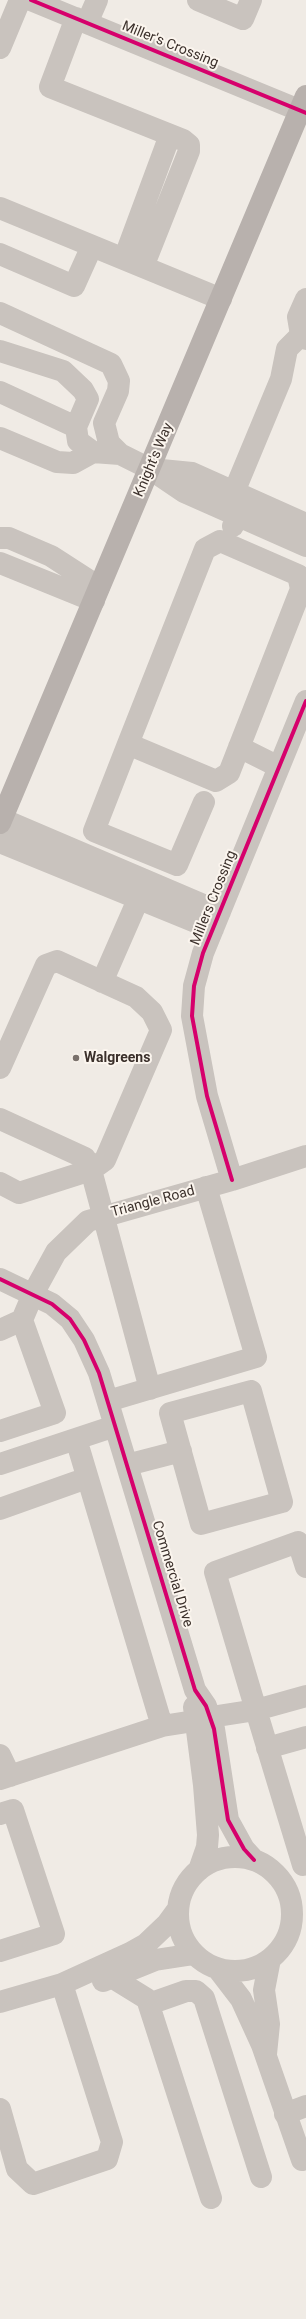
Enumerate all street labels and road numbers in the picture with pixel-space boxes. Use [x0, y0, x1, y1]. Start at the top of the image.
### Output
street label: Miller's Crossing [119, 18, 221, 72]
street label: Knight's Way [131, 420, 177, 500]
street label: Millers Crossing [187, 848, 241, 948]
street label: Triangle Road [109, 1183, 197, 1221]
street label: Commercial Drive [148, 1519, 196, 1629]

